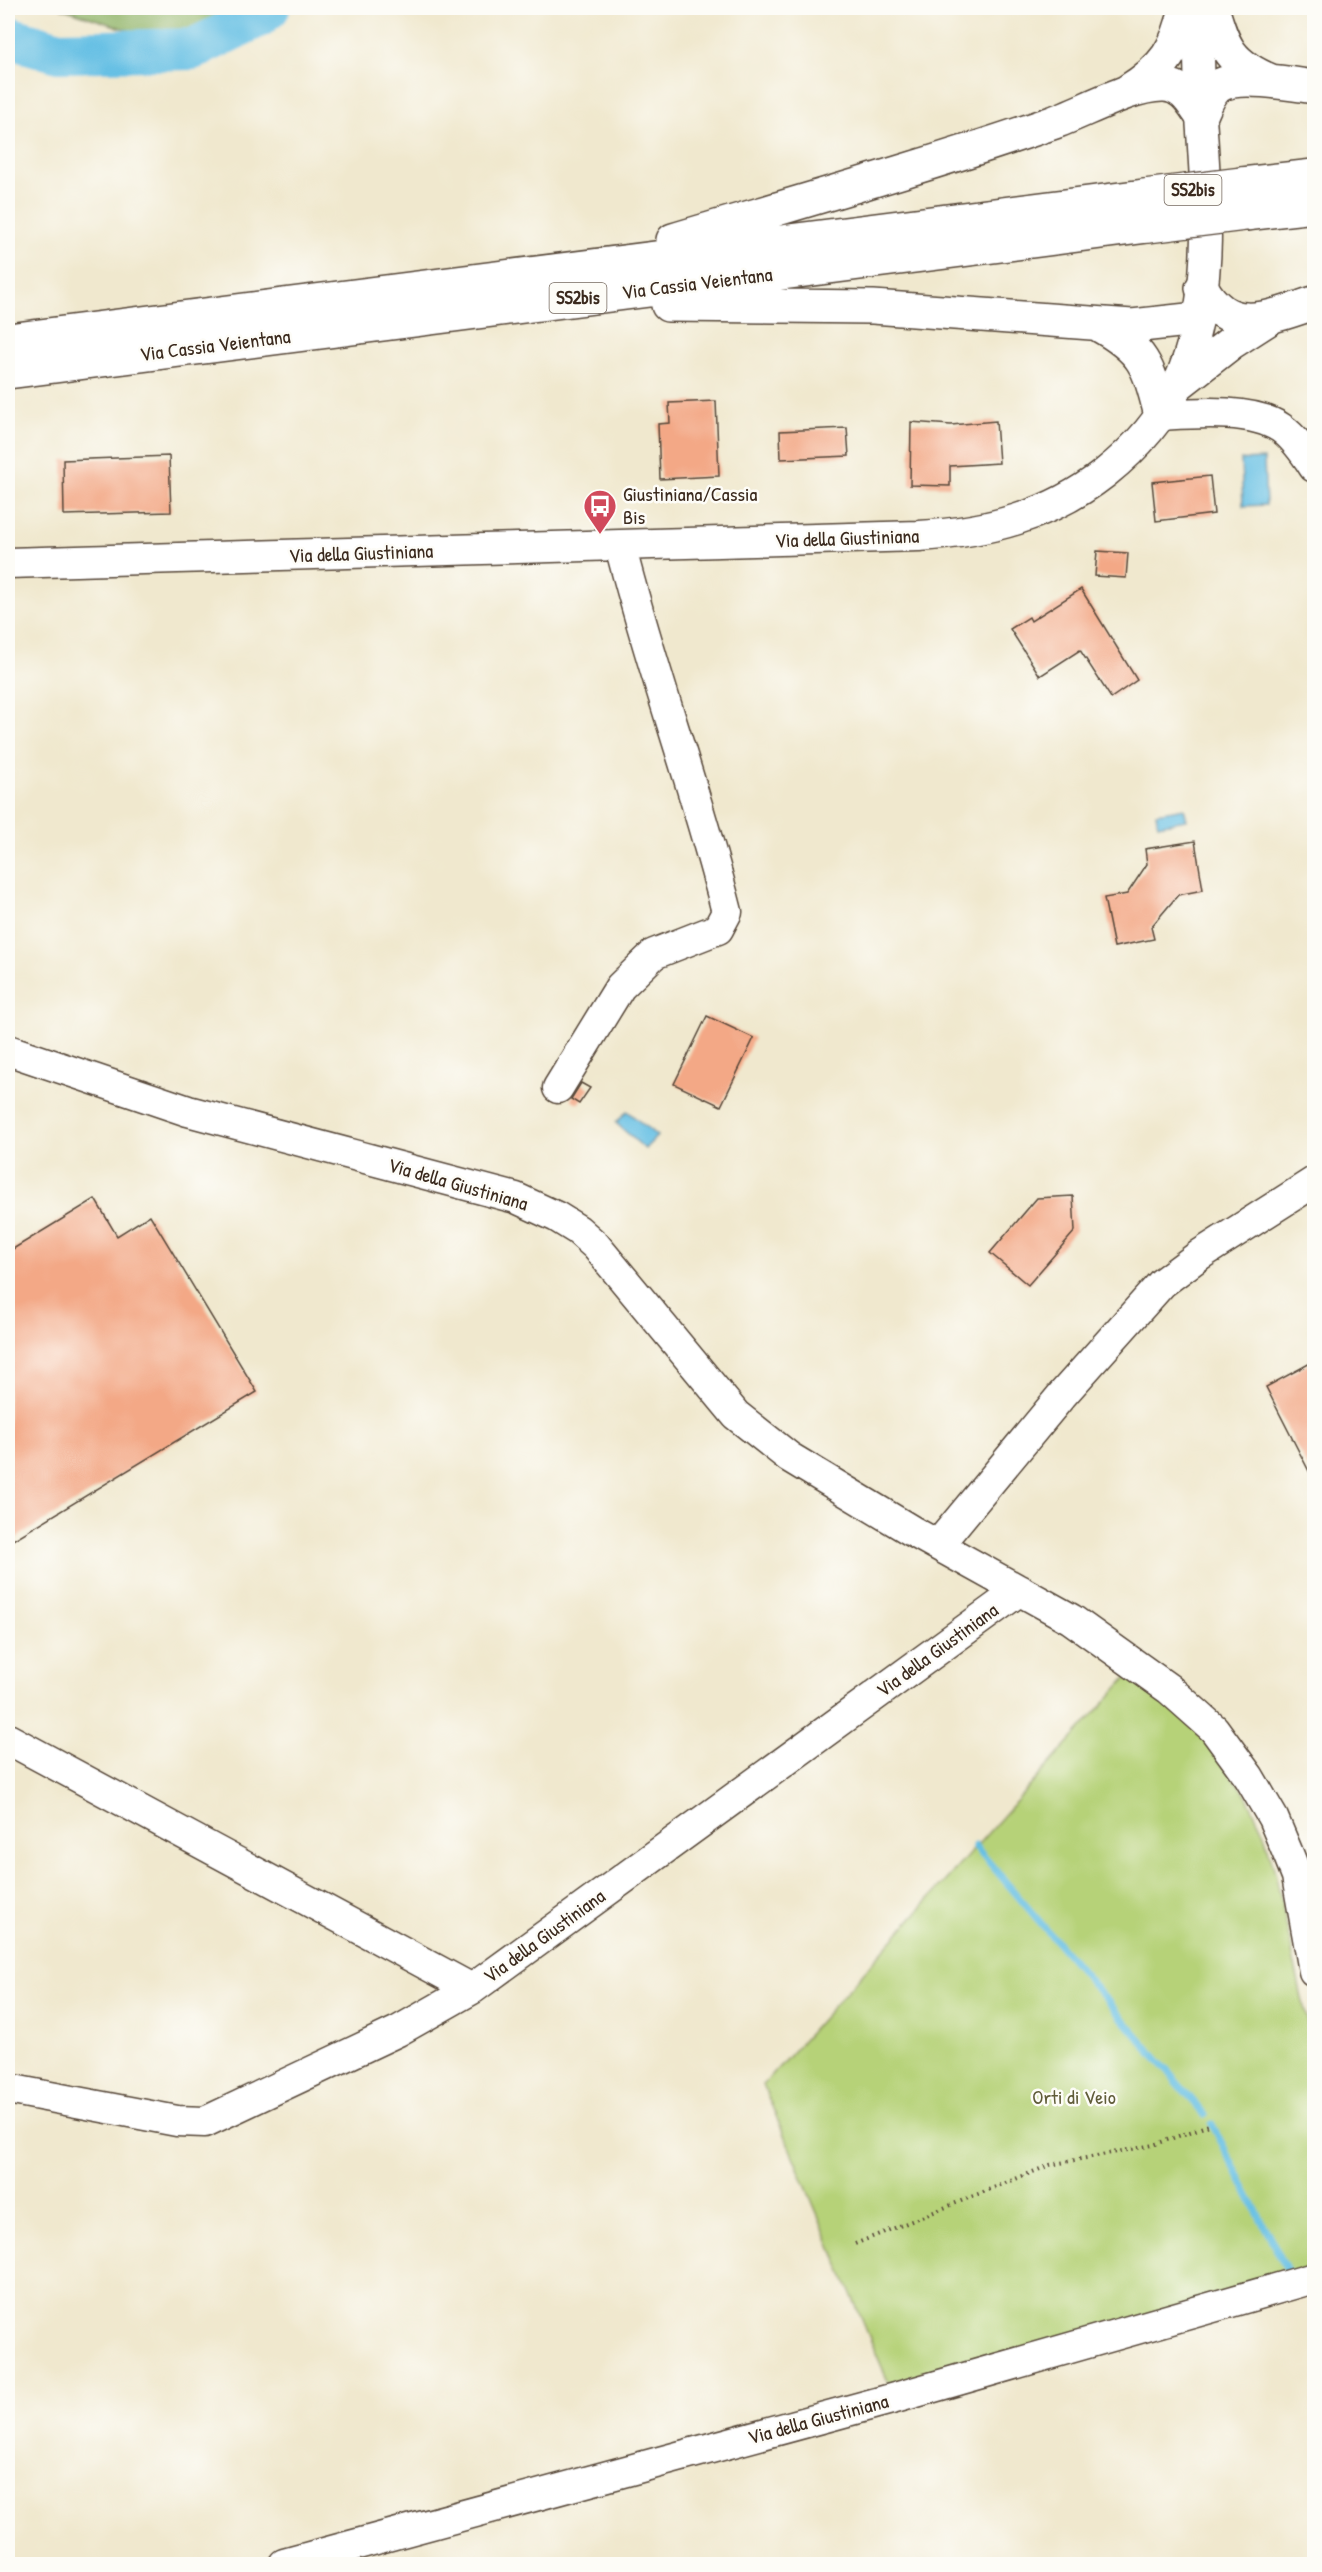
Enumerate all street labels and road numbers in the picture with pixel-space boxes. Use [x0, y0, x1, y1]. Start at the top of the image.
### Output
road number: SS2bis [1164, 175, 1222, 205]
street label: Via Cassia Veientana [620, 260, 774, 305]
road number: SS2bis [550, 283, 606, 313]
street label: Via Cassia Veientana [138, 322, 292, 367]
street label: Via della Giustiniana [774, 521, 920, 554]
street label: Via della Giustiniana [288, 536, 434, 569]
street label: Via della Giustiniana [385, 1151, 531, 1216]
street label: Via della Giustiniana [870, 1596, 1003, 1703]
street label: Via della Giustiniana [477, 1882, 610, 1989]
street label: Via della Giustiniana [745, 2387, 891, 2450]

